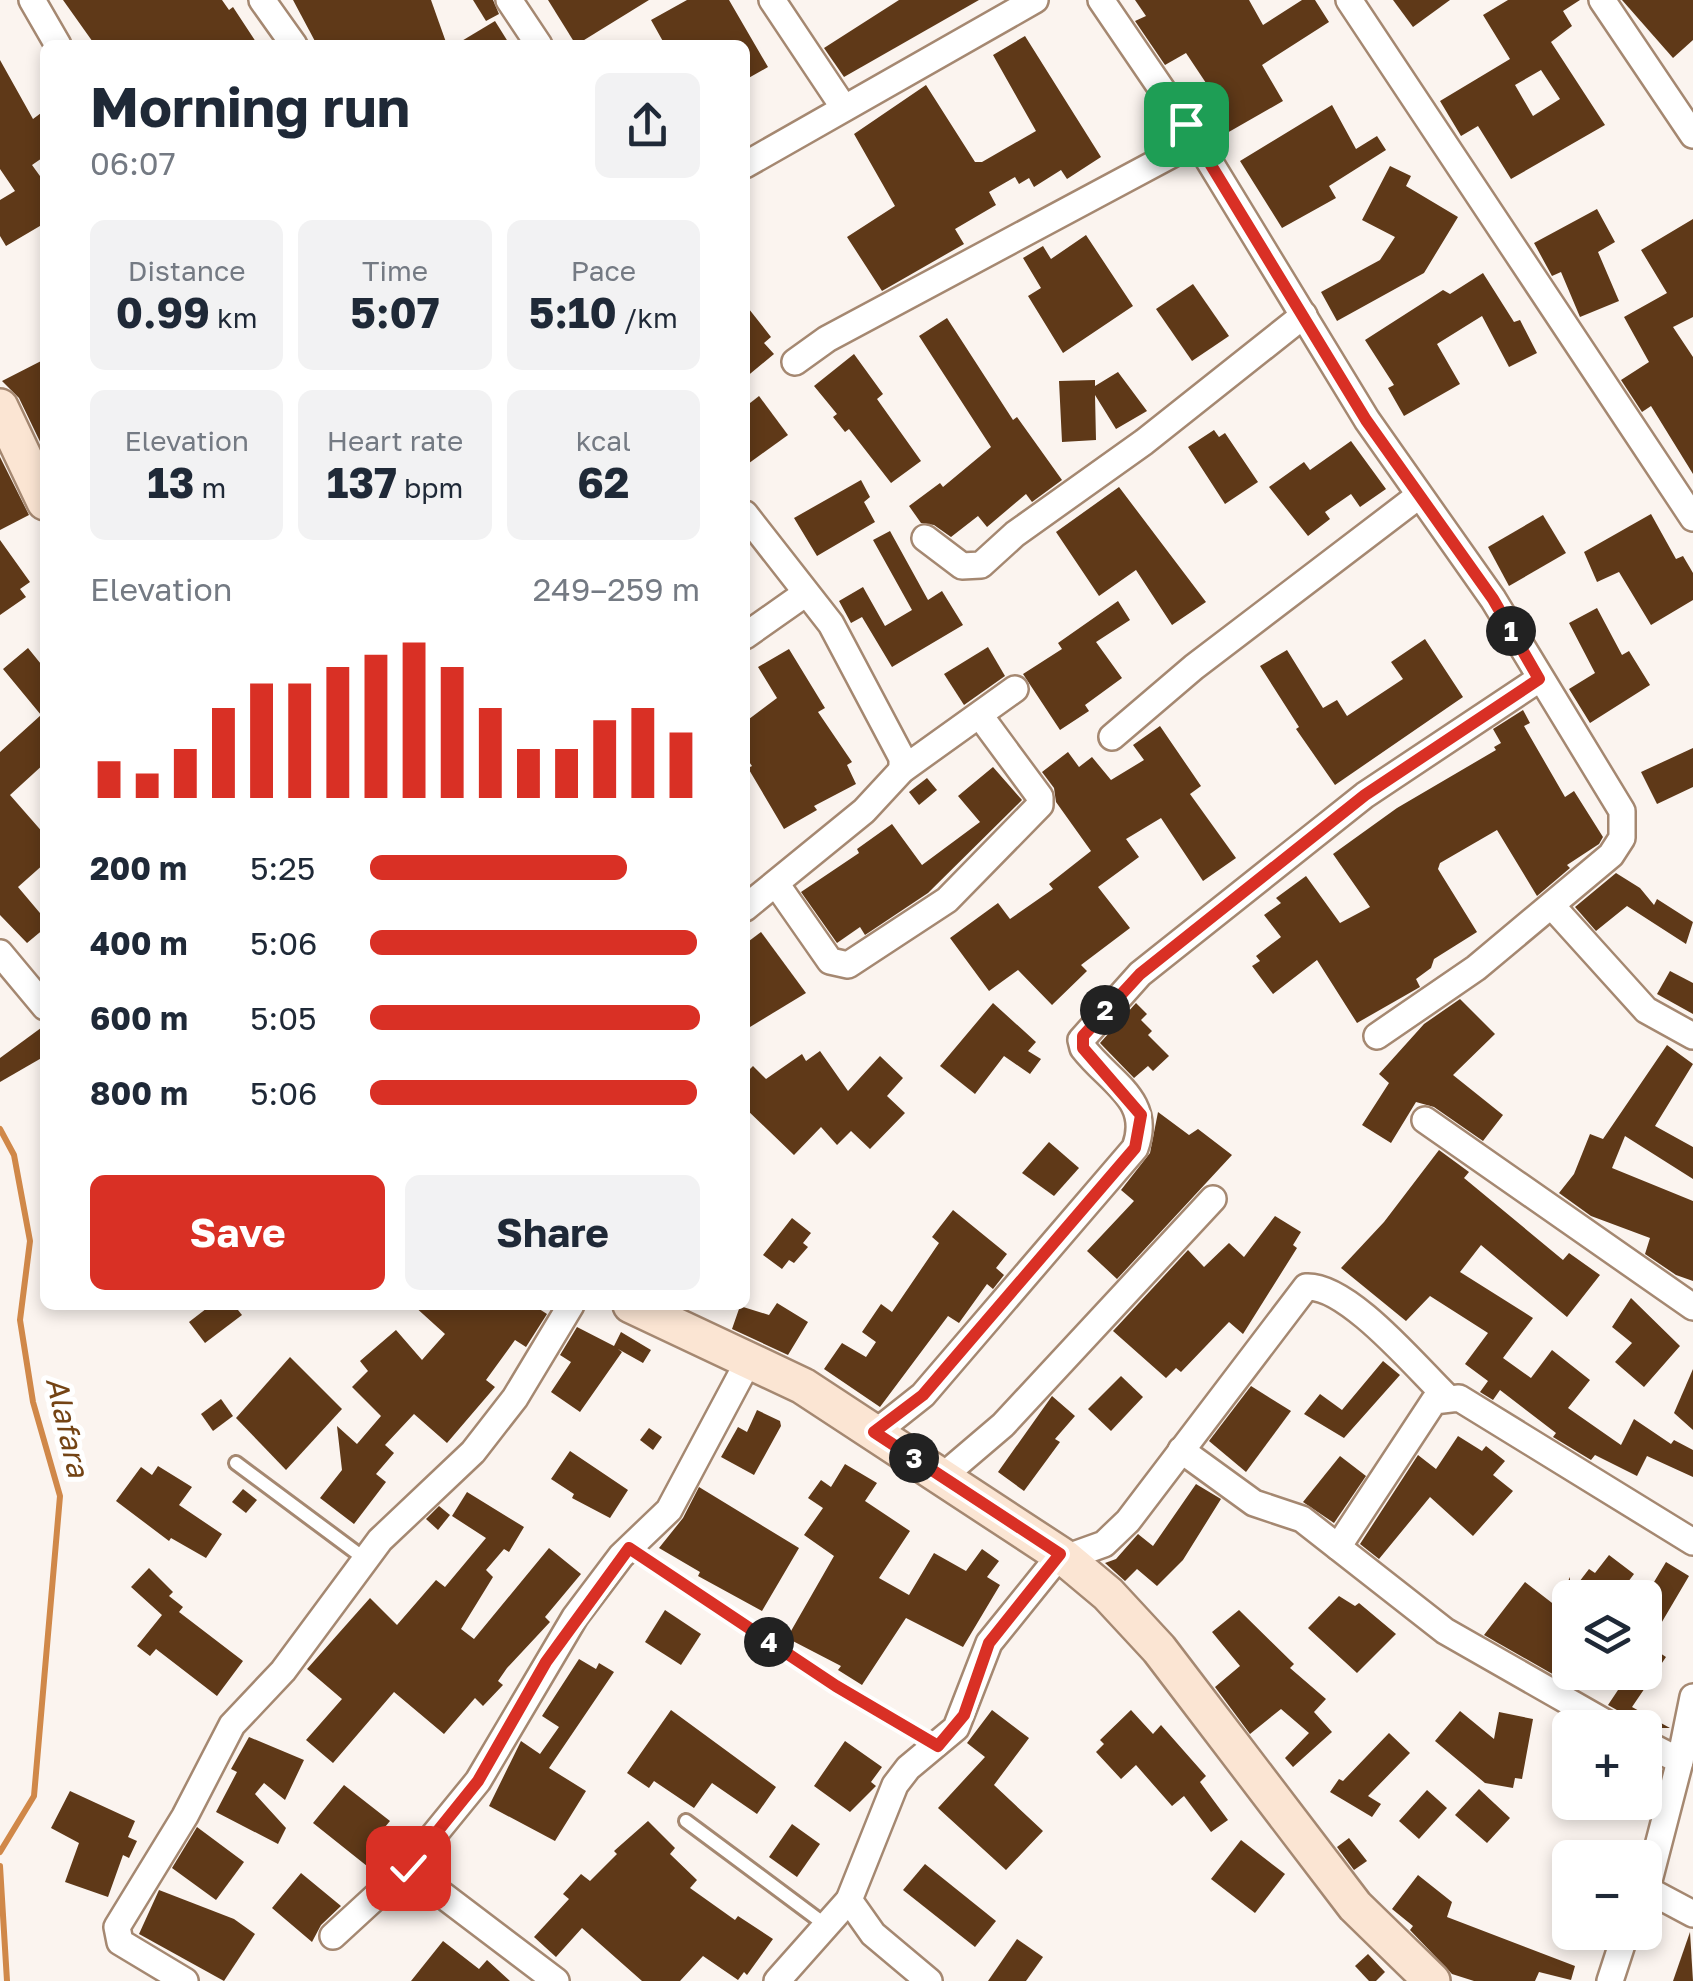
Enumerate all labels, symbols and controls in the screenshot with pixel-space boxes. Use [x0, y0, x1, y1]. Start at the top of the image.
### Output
text: Morning run [90, 73, 410, 139]
button: share [595, 73, 700, 178]
pin [1144, 82, 1229, 167]
icon: arrive [1159, 97, 1214, 152]
text: 06:07 [90, 144, 176, 182]
text: Distance [128, 254, 246, 287]
text: Time [362, 254, 428, 287]
text: Pace [571, 254, 636, 287]
text: 0.99 [116, 287, 210, 337]
text: 5:07 [350, 287, 440, 337]
text: 5:10 [529, 287, 617, 337]
text: km [210, 301, 258, 334]
text: /km [617, 301, 678, 334]
text: Elevation [124, 424, 249, 457]
text: Heart rate [327, 424, 463, 457]
text: kcal [576, 424, 631, 457]
text: 13 [147, 457, 194, 507]
text: 137 [327, 457, 397, 507]
text: 62 [577, 457, 629, 507]
text: m [194, 471, 226, 504]
text: bpm [397, 471, 463, 504]
text: Elevation [90, 570, 232, 608]
text: 249–259 m [533, 570, 700, 608]
pin: 1 [1486, 606, 1536, 656]
text: 1 [1504, 614, 1518, 647]
text: 200 m [90, 849, 187, 887]
text: 5:25 [250, 849, 315, 887]
text: 400 m [90, 924, 188, 962]
text: 5:06 [250, 924, 317, 962]
pin: 2 [1080, 985, 1130, 1035]
text: 2 [1096, 993, 1114, 1026]
text: 600 m [90, 999, 188, 1037]
text: 5:05 [250, 999, 317, 1037]
text: 800 m [90, 1074, 188, 1112]
text: 5:06 [250, 1074, 317, 1112]
button: Save [90, 1175, 385, 1290]
button: Share [405, 1175, 700, 1290]
water label: Alafara [39, 1373, 97, 1481]
pin: 3 [889, 1433, 939, 1483]
text: 3 [905, 1441, 923, 1474]
map controls [1552, 1580, 1662, 1950]
button: layers [1552, 1580, 1662, 1690]
pin: 4 [744, 1617, 794, 1667]
text: 4 [760, 1625, 778, 1658]
button: + [1552, 1710, 1662, 1820]
pin [366, 1826, 451, 1911]
button: − [1552, 1840, 1662, 1950]
icon: check [381, 1841, 436, 1896]

